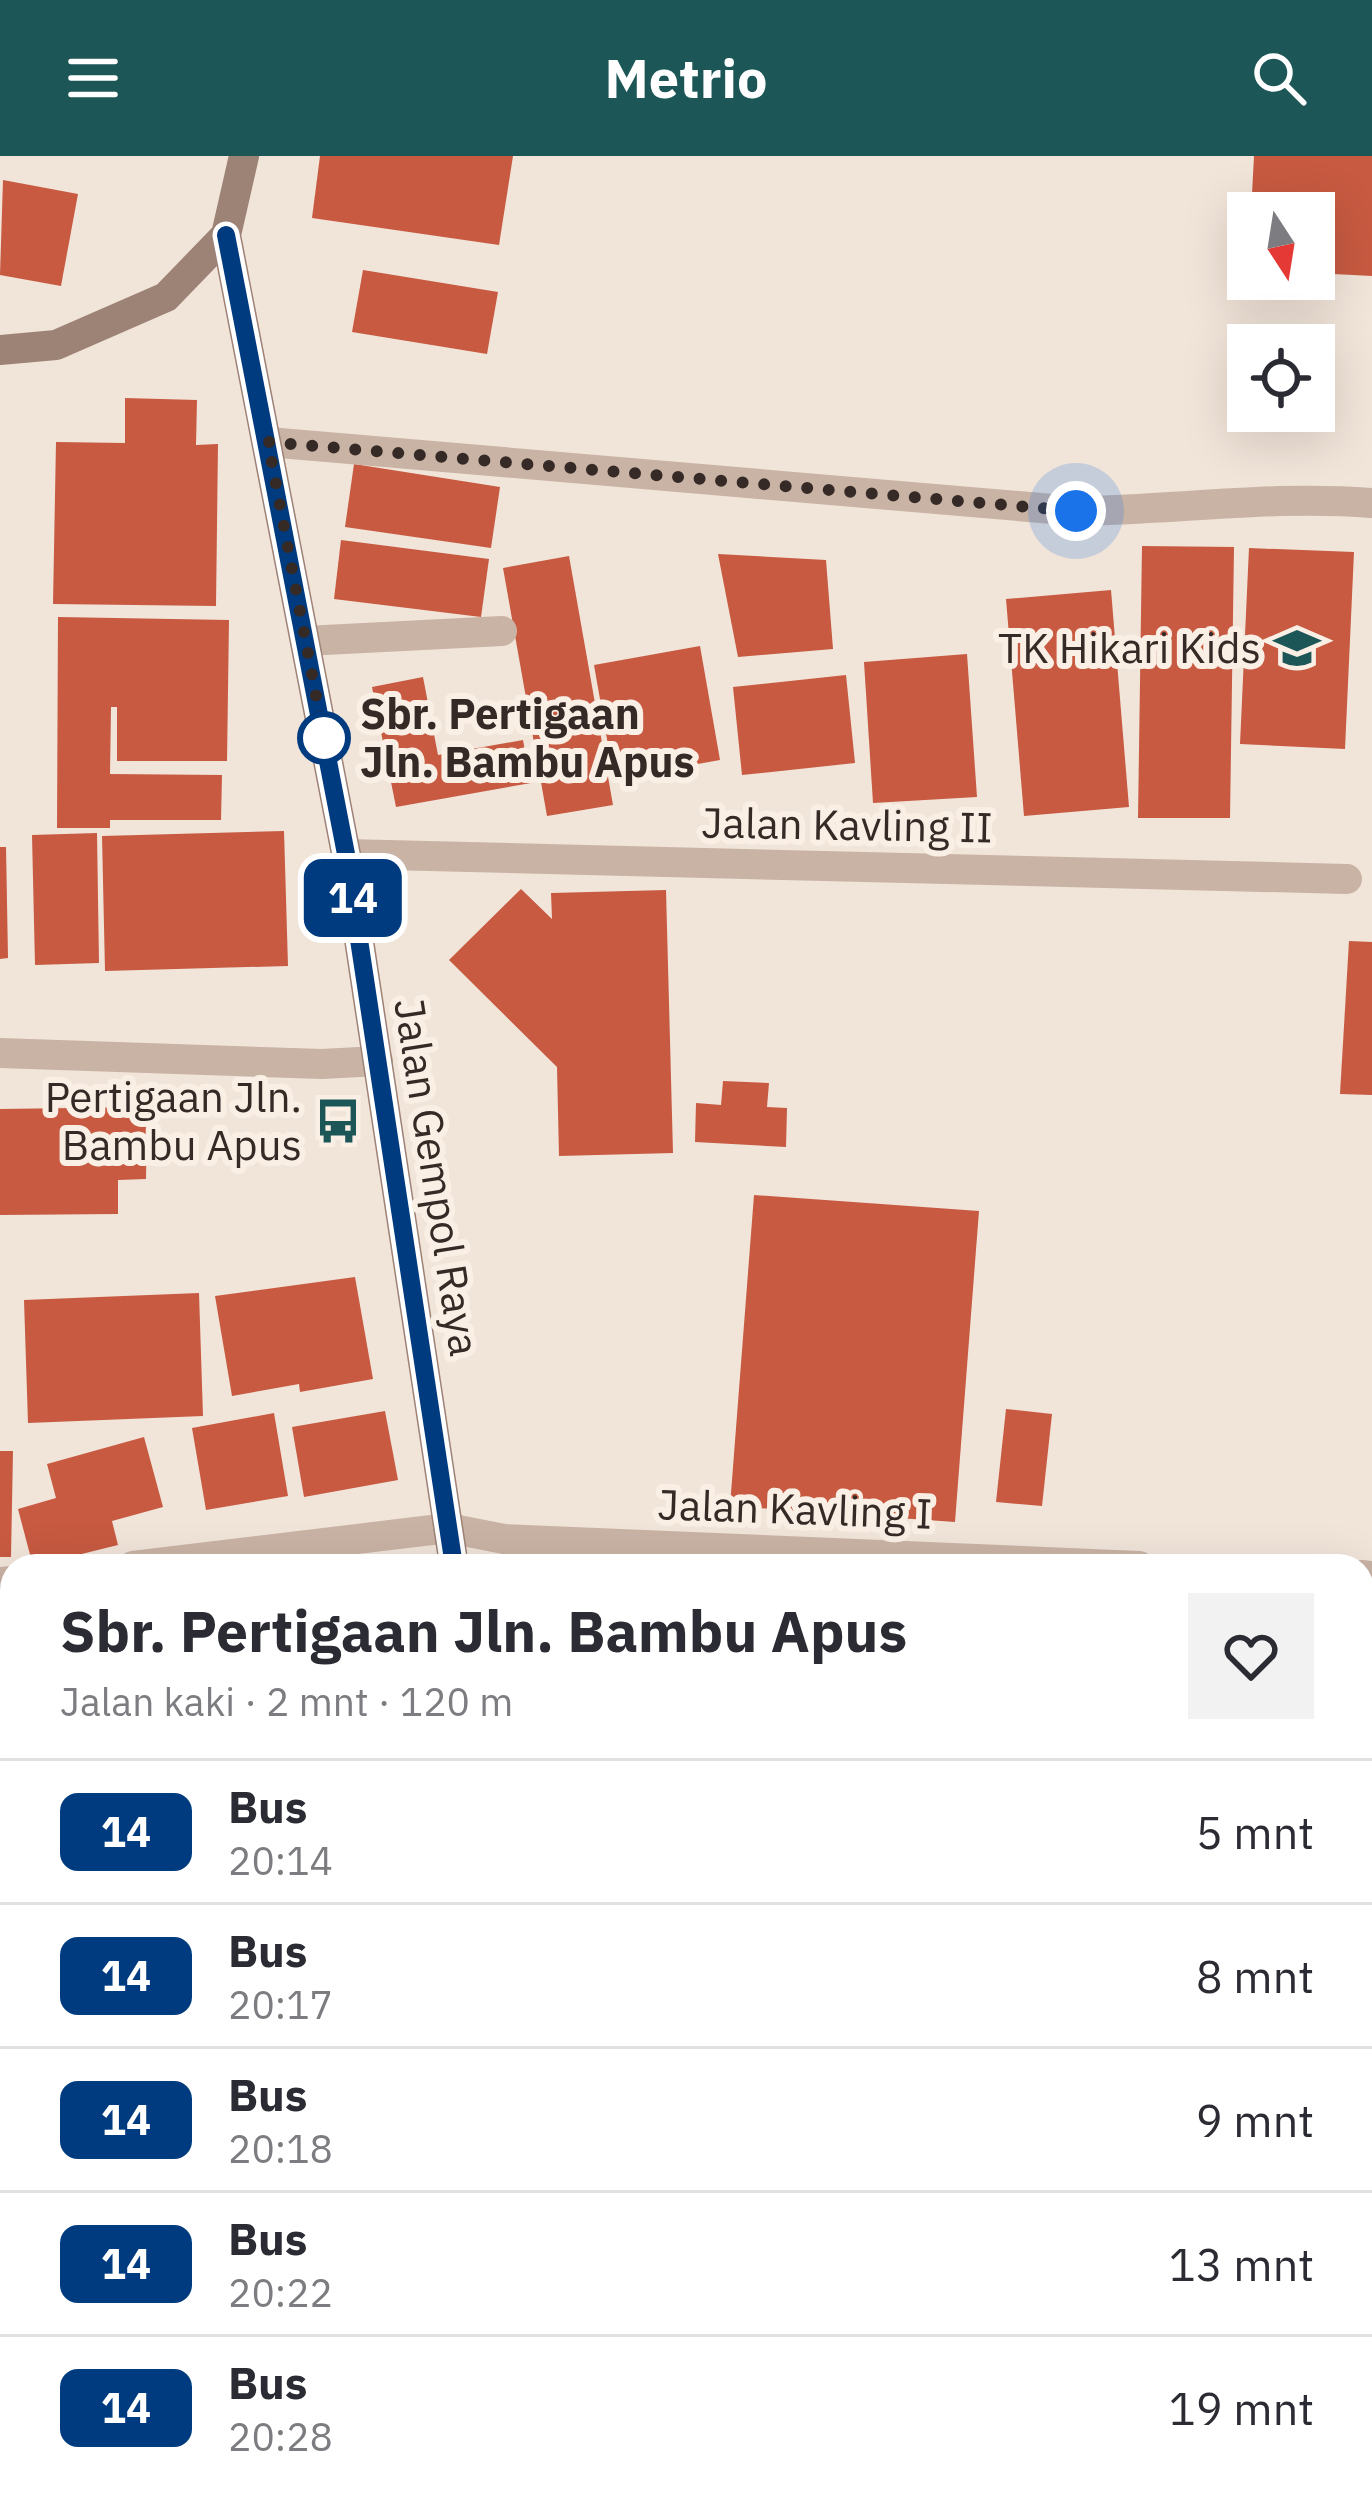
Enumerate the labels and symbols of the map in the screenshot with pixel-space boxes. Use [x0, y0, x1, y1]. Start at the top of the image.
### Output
north arrow [1227, 192, 1335, 300]
your location [1046, 481, 1106, 541]
place label: TK Hikari Kids [998, 620, 1261, 675]
school or university icon: TK Hikari Kids [1272, 623, 1322, 673]
place label: Sbr. Pertigaan Jln. Bambu Apus [360, 686, 695, 789]
marker: Sbr. Pertigaan Jln. Bambu Apus [299, 713, 349, 763]
street label: Jalan Kavling II [701, 794, 993, 855]
line badge: 14 [299, 859, 407, 937]
street label: Jalan Gempol Raya [382, 994, 493, 1360]
place label: Pertigaan Jln. Bambu Apus [45, 1069, 302, 1172]
bus stop icon: Pertigaan Jln. Bambu Apus [313, 1096, 363, 1146]
street label: Jalan Kavling I [657, 1476, 933, 1541]

